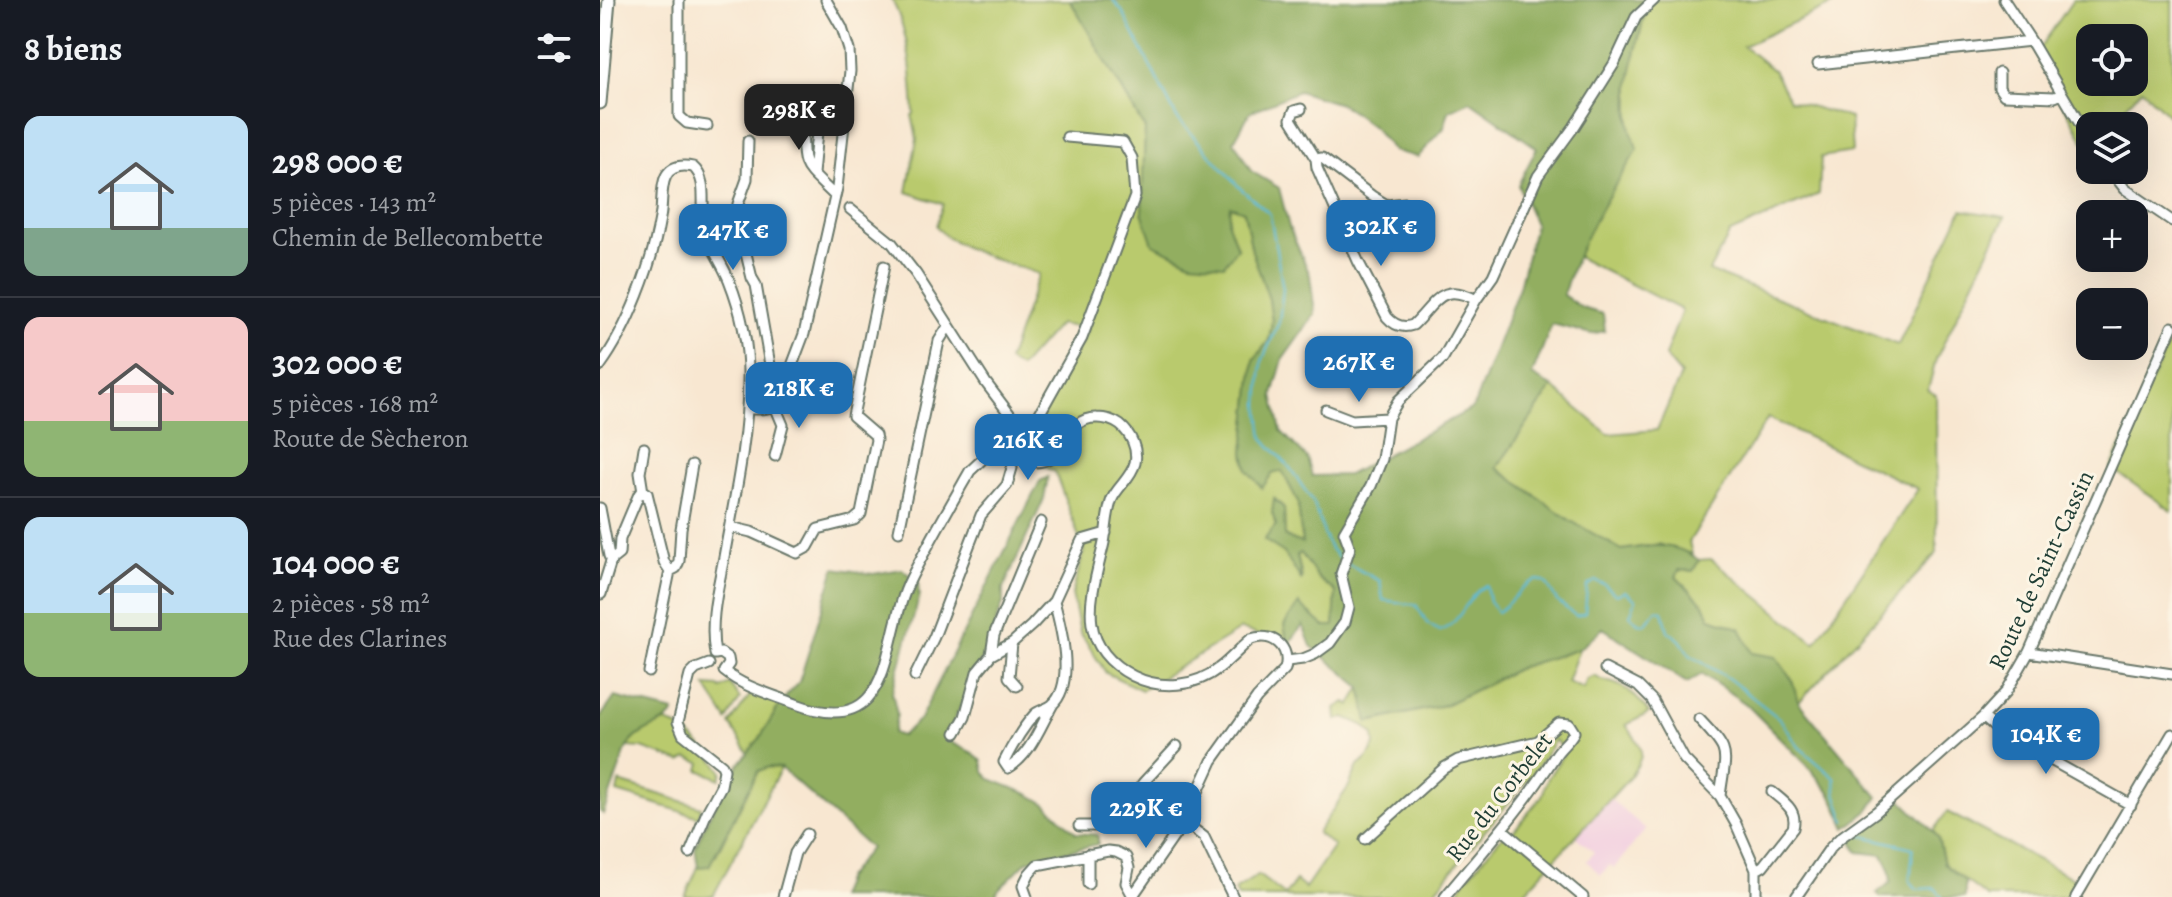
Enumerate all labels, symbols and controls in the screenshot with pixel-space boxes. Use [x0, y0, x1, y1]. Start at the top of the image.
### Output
map controls [2076, 24, 2148, 360]
button: locate [2076, 24, 2148, 96]
text: 8 biens [24, 25, 122, 72]
icon: filters [532, 26, 576, 70]
pin: 298K € [734, 84, 864, 152]
text: 298K € [762, 92, 836, 127]
button: layers [2076, 112, 2148, 184]
text: 298 000 € [272, 138, 403, 185]
icon: home [88, 148, 184, 244]
text: 5 pièces · 143 m² [272, 185, 436, 220]
pin: 302K € [1316, 200, 1446, 268]
button: + [2076, 200, 2148, 272]
pin: 247K € [668, 204, 798, 272]
text: 302K € [1344, 208, 1418, 243]
text: 247K € [697, 212, 769, 247]
text: Chemin de Bellecombette [272, 220, 543, 255]
button: − [2076, 288, 2148, 360]
pin: 267K € [1294, 336, 1424, 404]
text: 302 000 € [272, 339, 403, 386]
text: 267K € [1323, 344, 1395, 379]
icon: home [88, 349, 184, 445]
pin: 218K € [734, 362, 864, 430]
text: 218K € [764, 370, 834, 405]
text: 5 pièces · 168 m² [272, 386, 438, 421]
pin: 216K € [963, 414, 1093, 482]
text: Route de Sècheron [272, 421, 469, 456]
text: 216K € [993, 422, 1063, 457]
street label: Route de Saint-Cassin [1981, 465, 2101, 675]
text: 104 000 € [272, 539, 400, 586]
icon: home [88, 549, 184, 645]
text: 2 pièces · 58 m² [272, 586, 430, 621]
text: Rue des Clarines [272, 621, 448, 656]
pin: 104K € [1981, 708, 2111, 776]
text: 104K € [2010, 716, 2082, 751]
street label: Rue du Corbelet [1438, 726, 1560, 868]
pin: 229K € [1081, 782, 1211, 850]
text: 229K € [1109, 790, 1183, 825]

